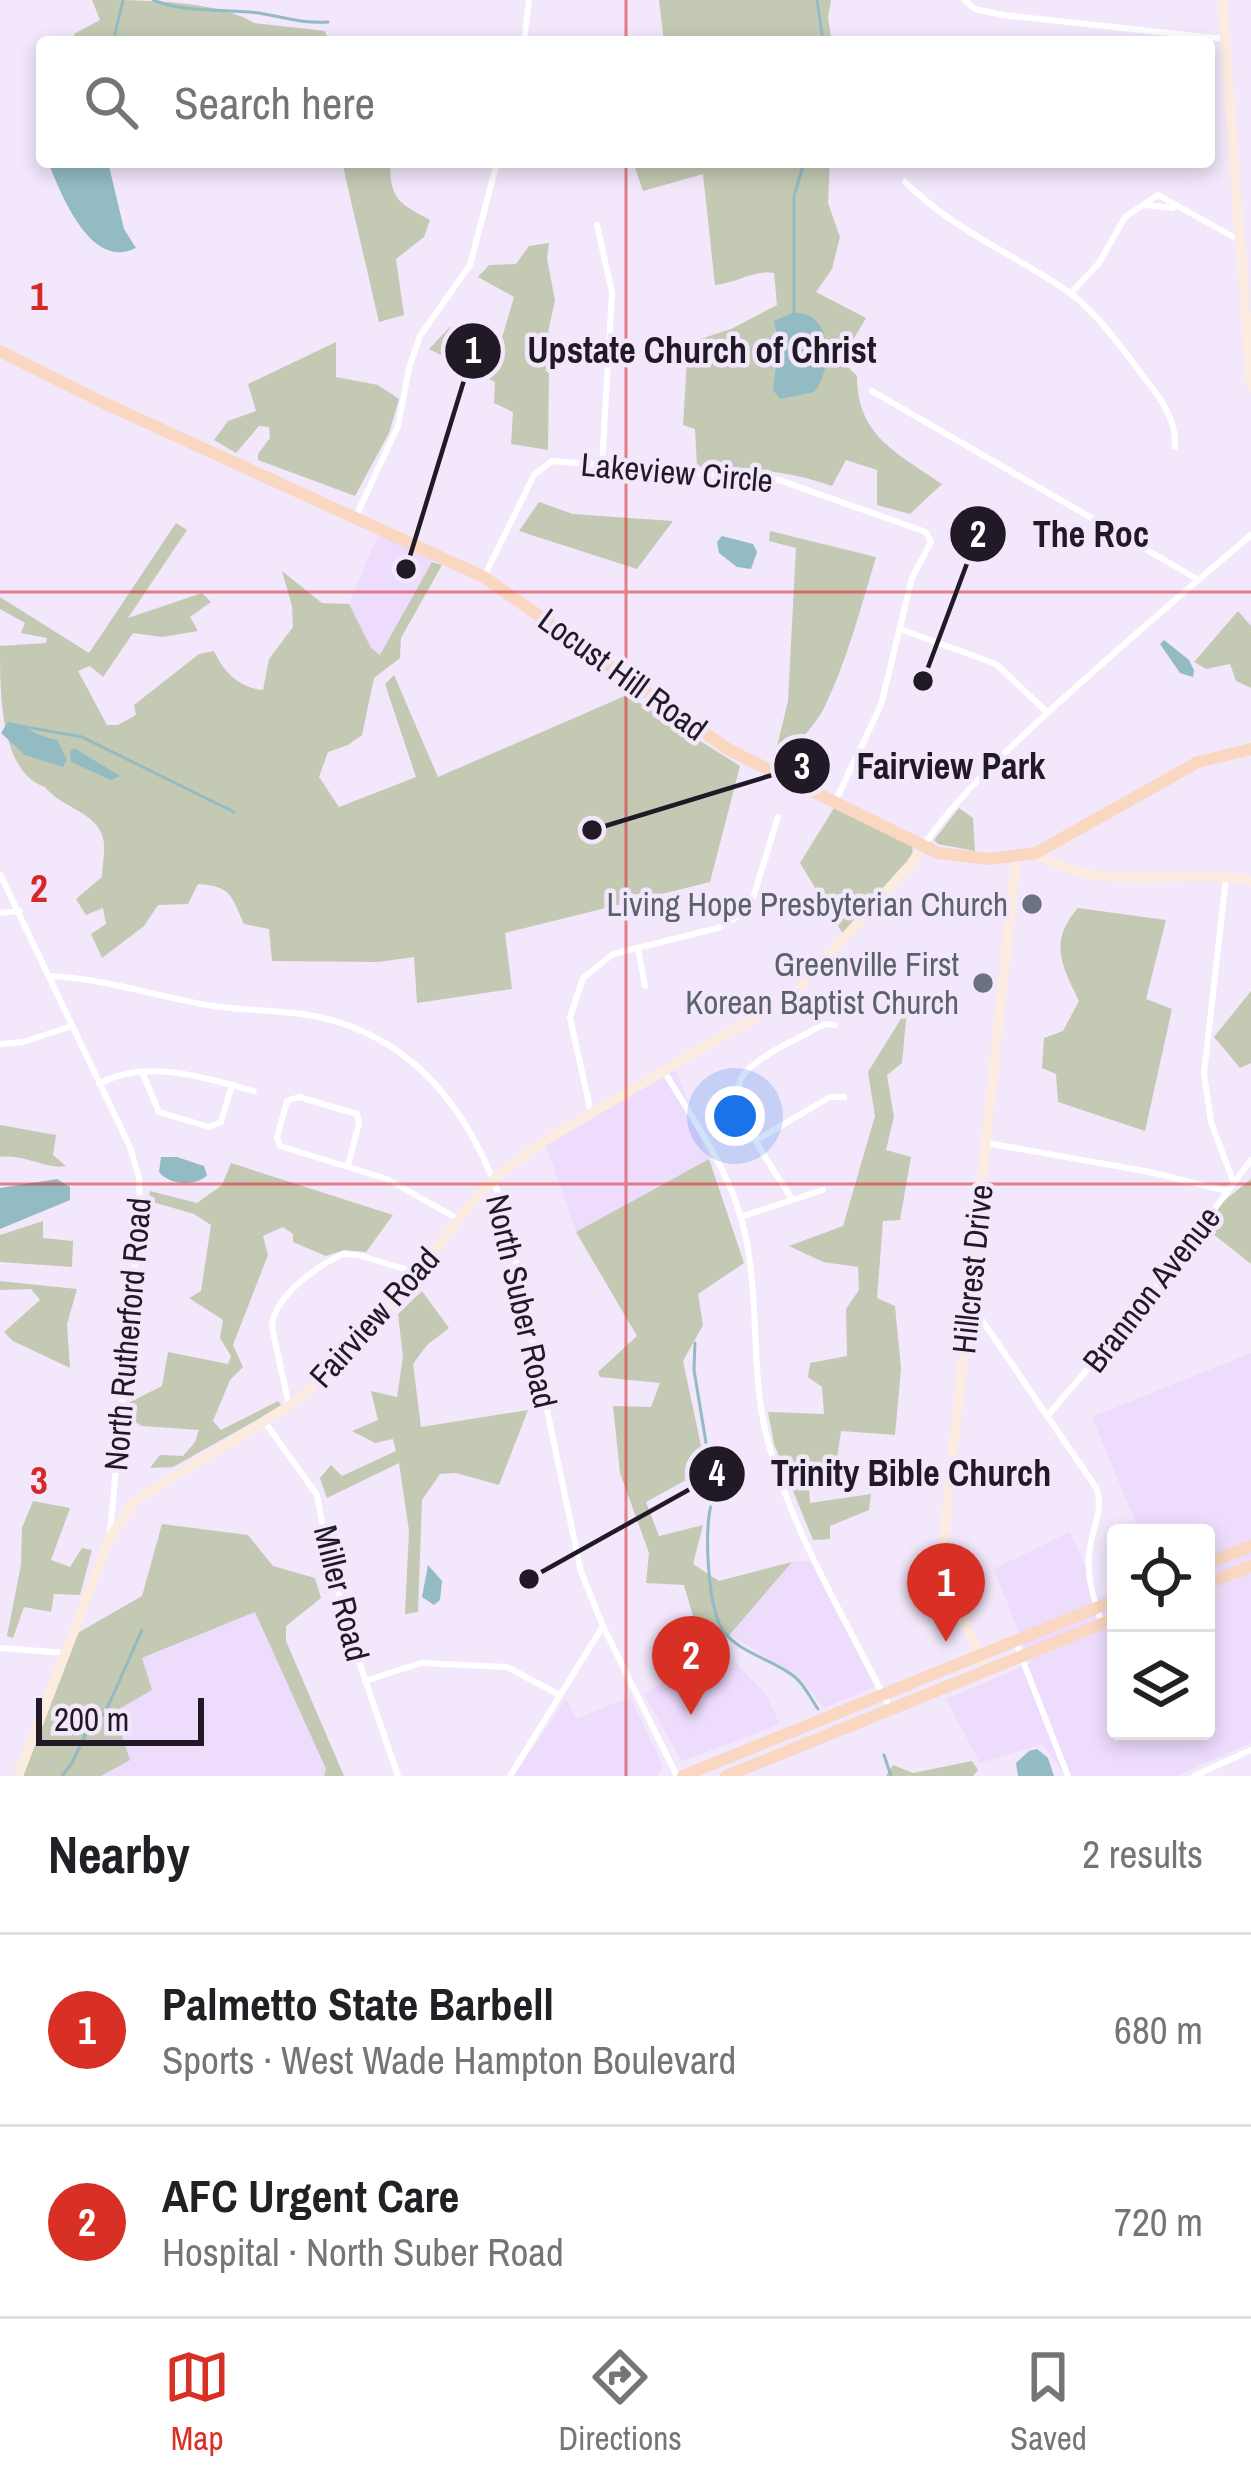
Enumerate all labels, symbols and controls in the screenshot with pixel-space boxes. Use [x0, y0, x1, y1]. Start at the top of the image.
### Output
search box [36, 36, 1215, 168]
icon: search [78, 69, 144, 135]
text: Search here [174, 72, 375, 133]
text: 1 [30, 270, 48, 322]
callout: Upstate Church of Christ [443, 315, 901, 387]
text: 1 [465, 326, 482, 374]
text: Upstate Church of Christ [527, 326, 877, 374]
street label: Lakeview Circle [579, 442, 775, 502]
callout: The Roc [948, 498, 1173, 570]
text: 2 [970, 510, 986, 558]
text: The Roc [1033, 510, 1149, 558]
street label: Locust Hill Road [530, 598, 716, 750]
callout: Fairview Park [772, 730, 1069, 802]
text: 3 [794, 742, 810, 790]
text: Fairview Park [857, 742, 1046, 790]
text: 2 [30, 862, 48, 914]
place label: Living Hope Presbyterian Church [606, 882, 1008, 926]
marker: Living Hope Presbyterian Church [1019, 891, 1045, 917]
place label: Greenville First Korean Baptist Church [685, 942, 959, 1024]
marker: Greenville First Korean Baptist Church [970, 970, 996, 996]
your location [705, 1086, 765, 1146]
street label: Hillcrest Drive [941, 1182, 1003, 1356]
street label: North Suber Road [476, 1190, 568, 1412]
street label: North Rutherford Road [93, 1196, 161, 1472]
street label: Brannon Avenue [1072, 1197, 1230, 1381]
street label: Fairview Road [299, 1237, 449, 1397]
callout: Trinity Bible Church [687, 1438, 1076, 1510]
text: 4 [709, 1449, 726, 1497]
text: Trinity Bible Church [771, 1449, 1051, 1497]
text: 3 [30, 1454, 48, 1506]
street label: Miller Road [304, 1521, 380, 1665]
map controls [1107, 1524, 1215, 1740]
button: locate [1107, 1524, 1215, 1632]
pin: 1 [907, 1543, 985, 1642]
pin: 2 [652, 1616, 730, 1715]
button: layers [1107, 1632, 1215, 1740]
scale bar [36, 1692, 204, 1745]
text: 200 m [54, 1697, 129, 1741]
text: Nearby [48, 1820, 190, 1889]
text: 2 results [1082, 1828, 1203, 1880]
text: Palmetto State Barbell [162, 1973, 554, 2034]
text: 1 [78, 2004, 96, 2056]
text: 680 m [1114, 2004, 1203, 2056]
text: Sports · West Wade Hampton Boulevard [162, 2034, 736, 2086]
text: AFC Urgent Care [162, 2165, 459, 2226]
text: 2 [78, 2196, 96, 2248]
text: 720 m [1114, 2196, 1203, 2248]
text: Hospital · North Suber Road [162, 2226, 564, 2278]
tab: Map [164, 2344, 230, 2460]
tab: Directions [558, 2344, 682, 2460]
tab: Saved [1010, 2344, 1087, 2460]

